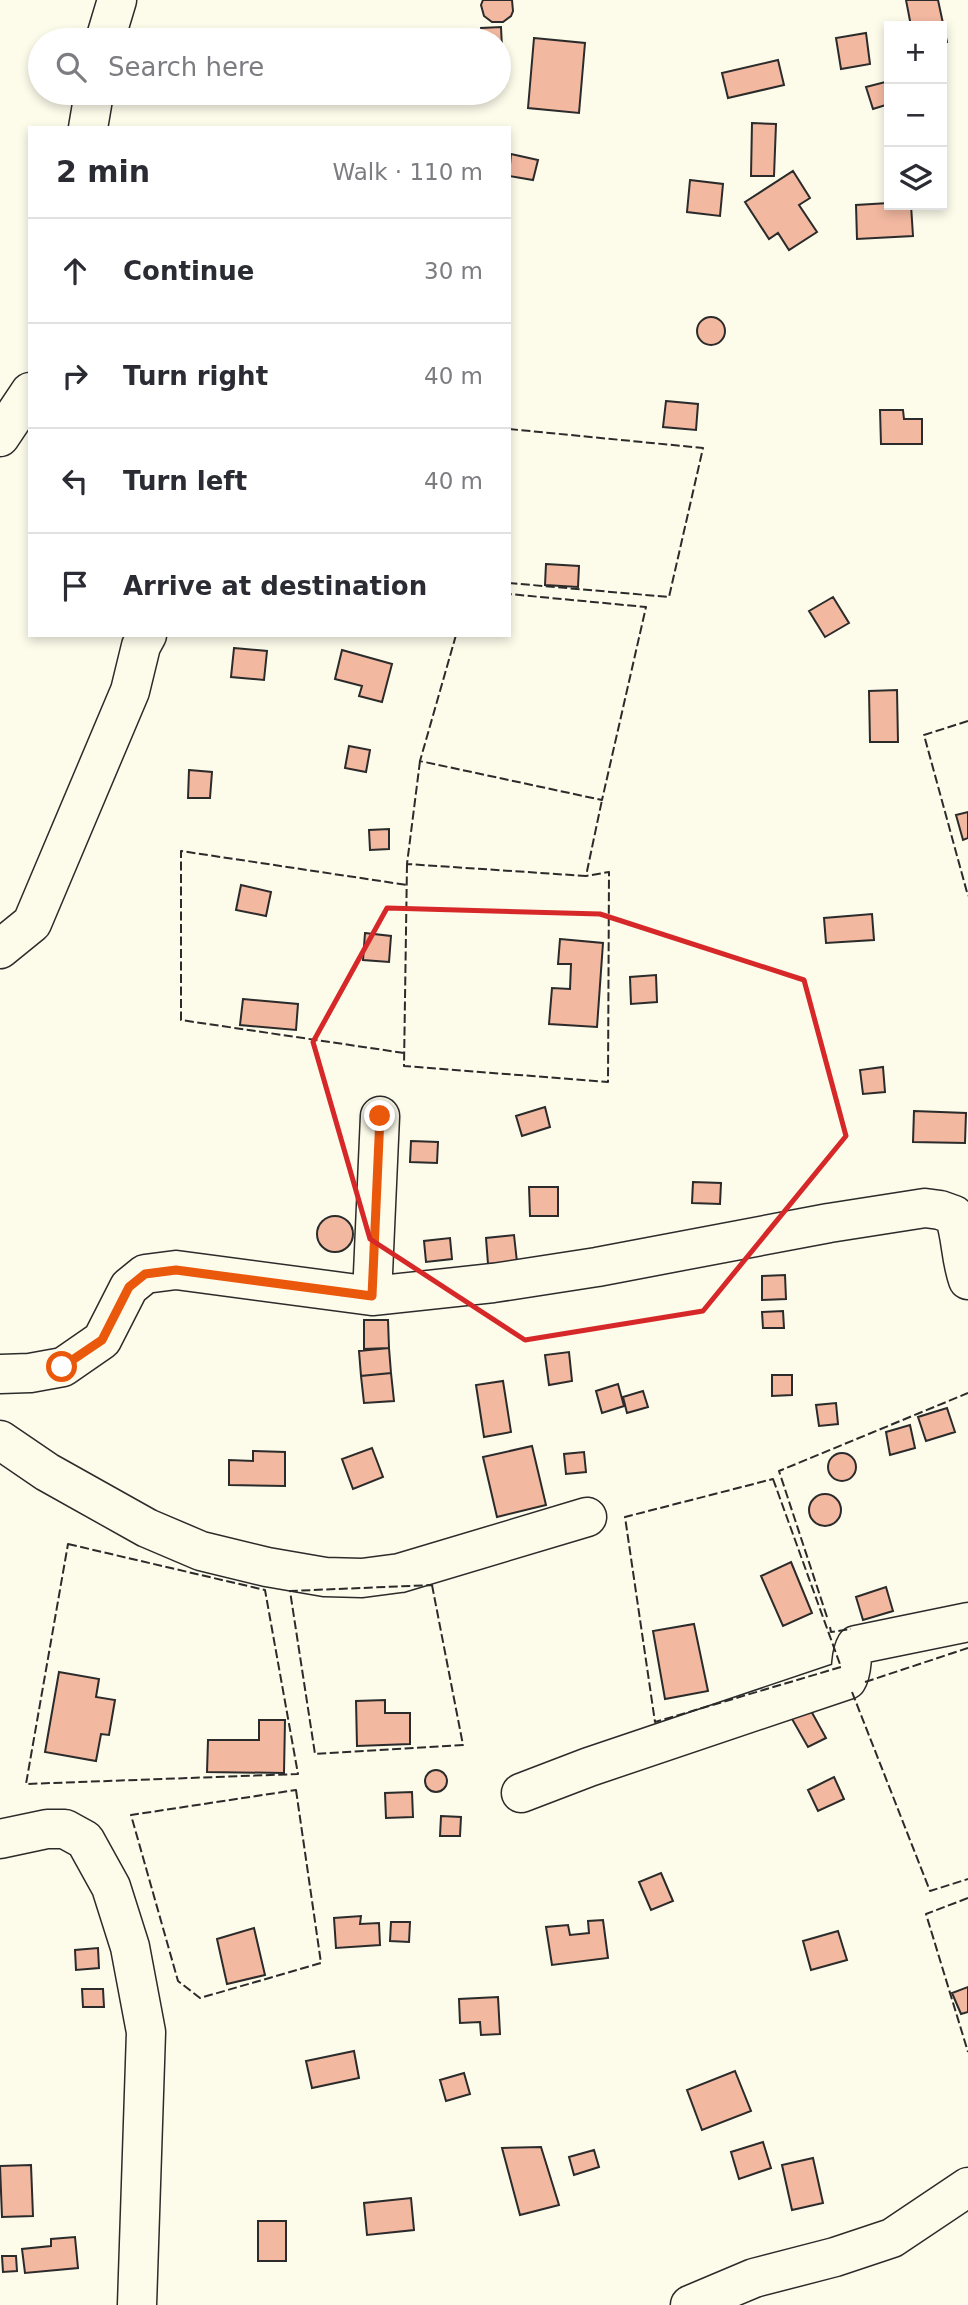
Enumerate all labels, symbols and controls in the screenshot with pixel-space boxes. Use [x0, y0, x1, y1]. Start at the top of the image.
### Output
map controls [884, 21, 947, 210]
button: + [884, 21, 947, 84]
search box [28, 28, 511, 105]
icon: search [52, 48, 90, 86]
text: Search here [108, 52, 264, 82]
button: − [884, 84, 947, 147]
button: layers [884, 147, 947, 210]
text: 2 min [56, 154, 150, 189]
text: Walk · 110 m [332, 159, 483, 185]
icon: ahead [56, 252, 94, 290]
text: Continue [123, 256, 254, 286]
text: 30 m [424, 258, 483, 284]
icon: right [56, 357, 94, 395]
text: Turn right [123, 361, 268, 391]
text: 40 m [424, 363, 483, 389]
icon: left [56, 462, 94, 500]
text: Turn left [123, 466, 247, 496]
text: 40 m [424, 468, 483, 494]
icon: arrive [56, 567, 94, 605]
text: Arrive at destination [123, 571, 427, 601]
route end [364, 1100, 395, 1131]
route start [46, 1351, 77, 1382]

